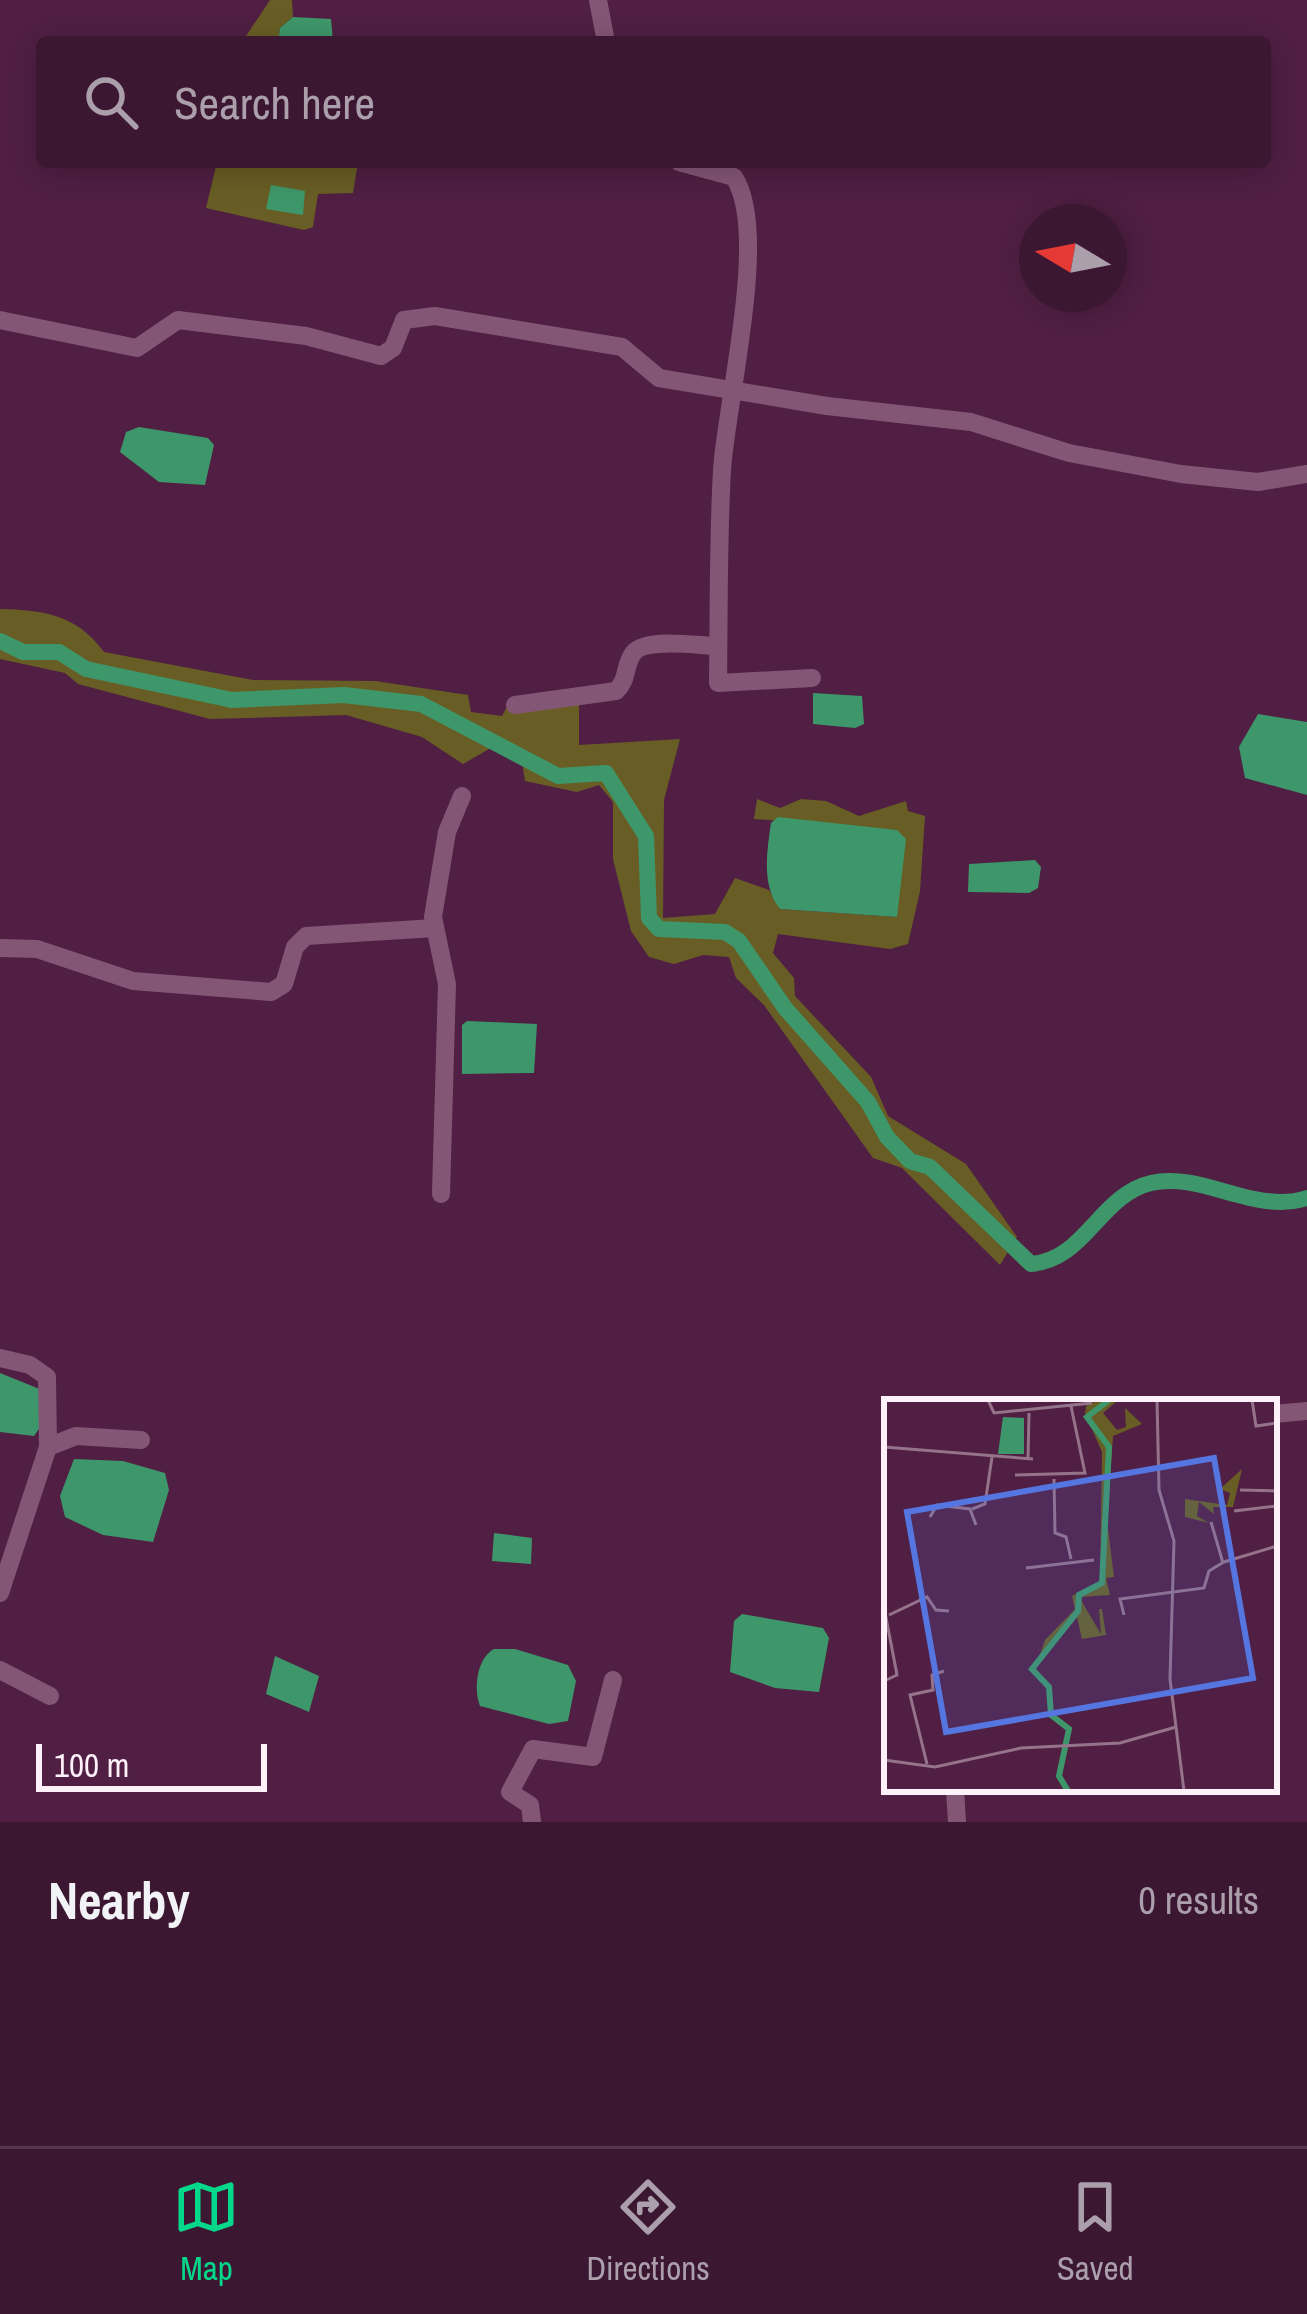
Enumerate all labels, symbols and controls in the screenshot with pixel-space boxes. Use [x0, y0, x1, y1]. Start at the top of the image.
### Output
search box [36, 36, 1271, 168]
icon: search [78, 69, 144, 135]
text: Search here [174, 72, 375, 133]
north arrow [1019, 204, 1127, 312]
inset map [884, 1399, 1277, 1792]
scale bar [36, 1738, 267, 1791]
text: 100 m [54, 1743, 129, 1787]
text: Nearby [48, 1866, 190, 1935]
text: 0 results [1138, 1874, 1259, 1926]
tab: Map [173, 2174, 239, 2290]
tab: Directions [586, 2174, 710, 2290]
tab: Saved [1057, 2174, 1133, 2290]

